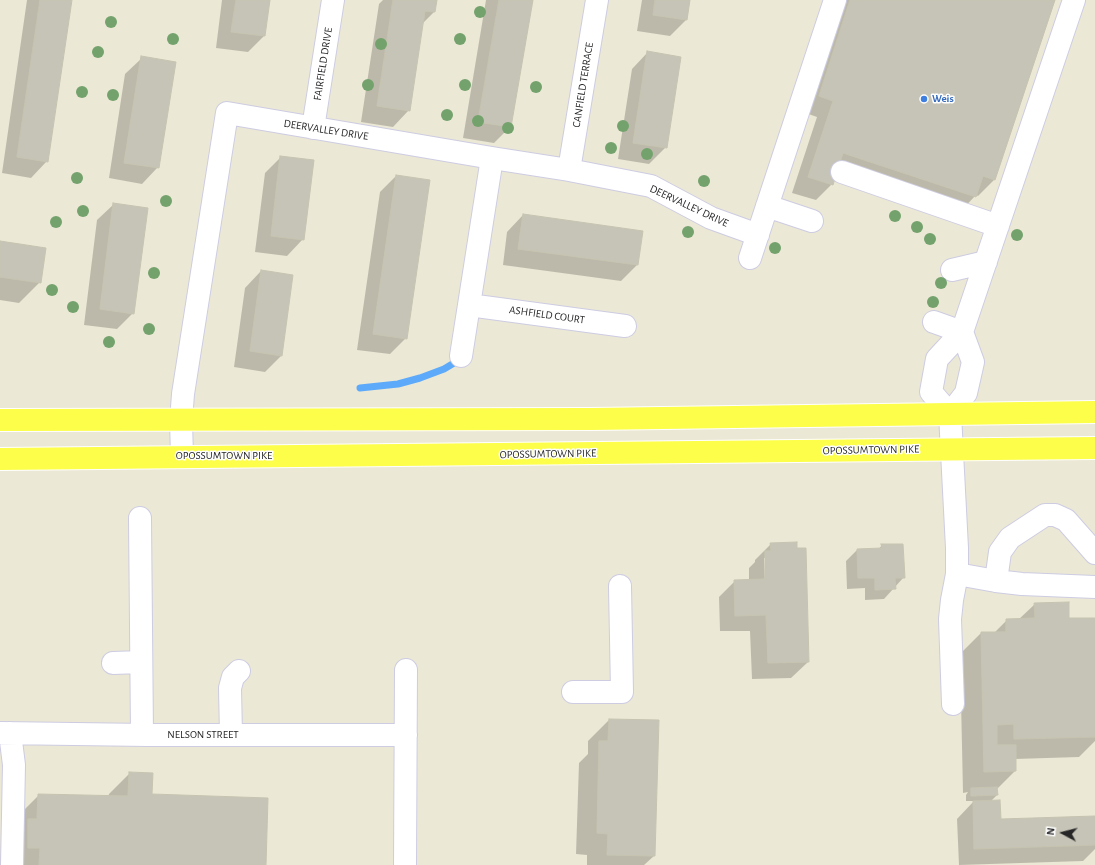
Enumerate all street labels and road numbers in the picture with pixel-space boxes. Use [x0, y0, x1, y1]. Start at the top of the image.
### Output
street label: FAIRFIELD DRIVE [311, 26, 335, 102]
street label: CANFIELD TERRACE [570, 41, 596, 129]
street label: DEERVALLEY DRIVE [283, 117, 369, 143]
street label: DEERVALLEY DRIVE [647, 182, 731, 230]
street label: ASHFIELD COURT [508, 303, 586, 327]
street label: OPOSSUMTOWN PIKE [823, 443, 919, 457]
street label: OPOSSUMTOWN PIKE [500, 447, 596, 461]
street label: OPOSSUMTOWN PIKE [176, 449, 272, 463]
street label: NELSON STREET [167, 728, 239, 742]

